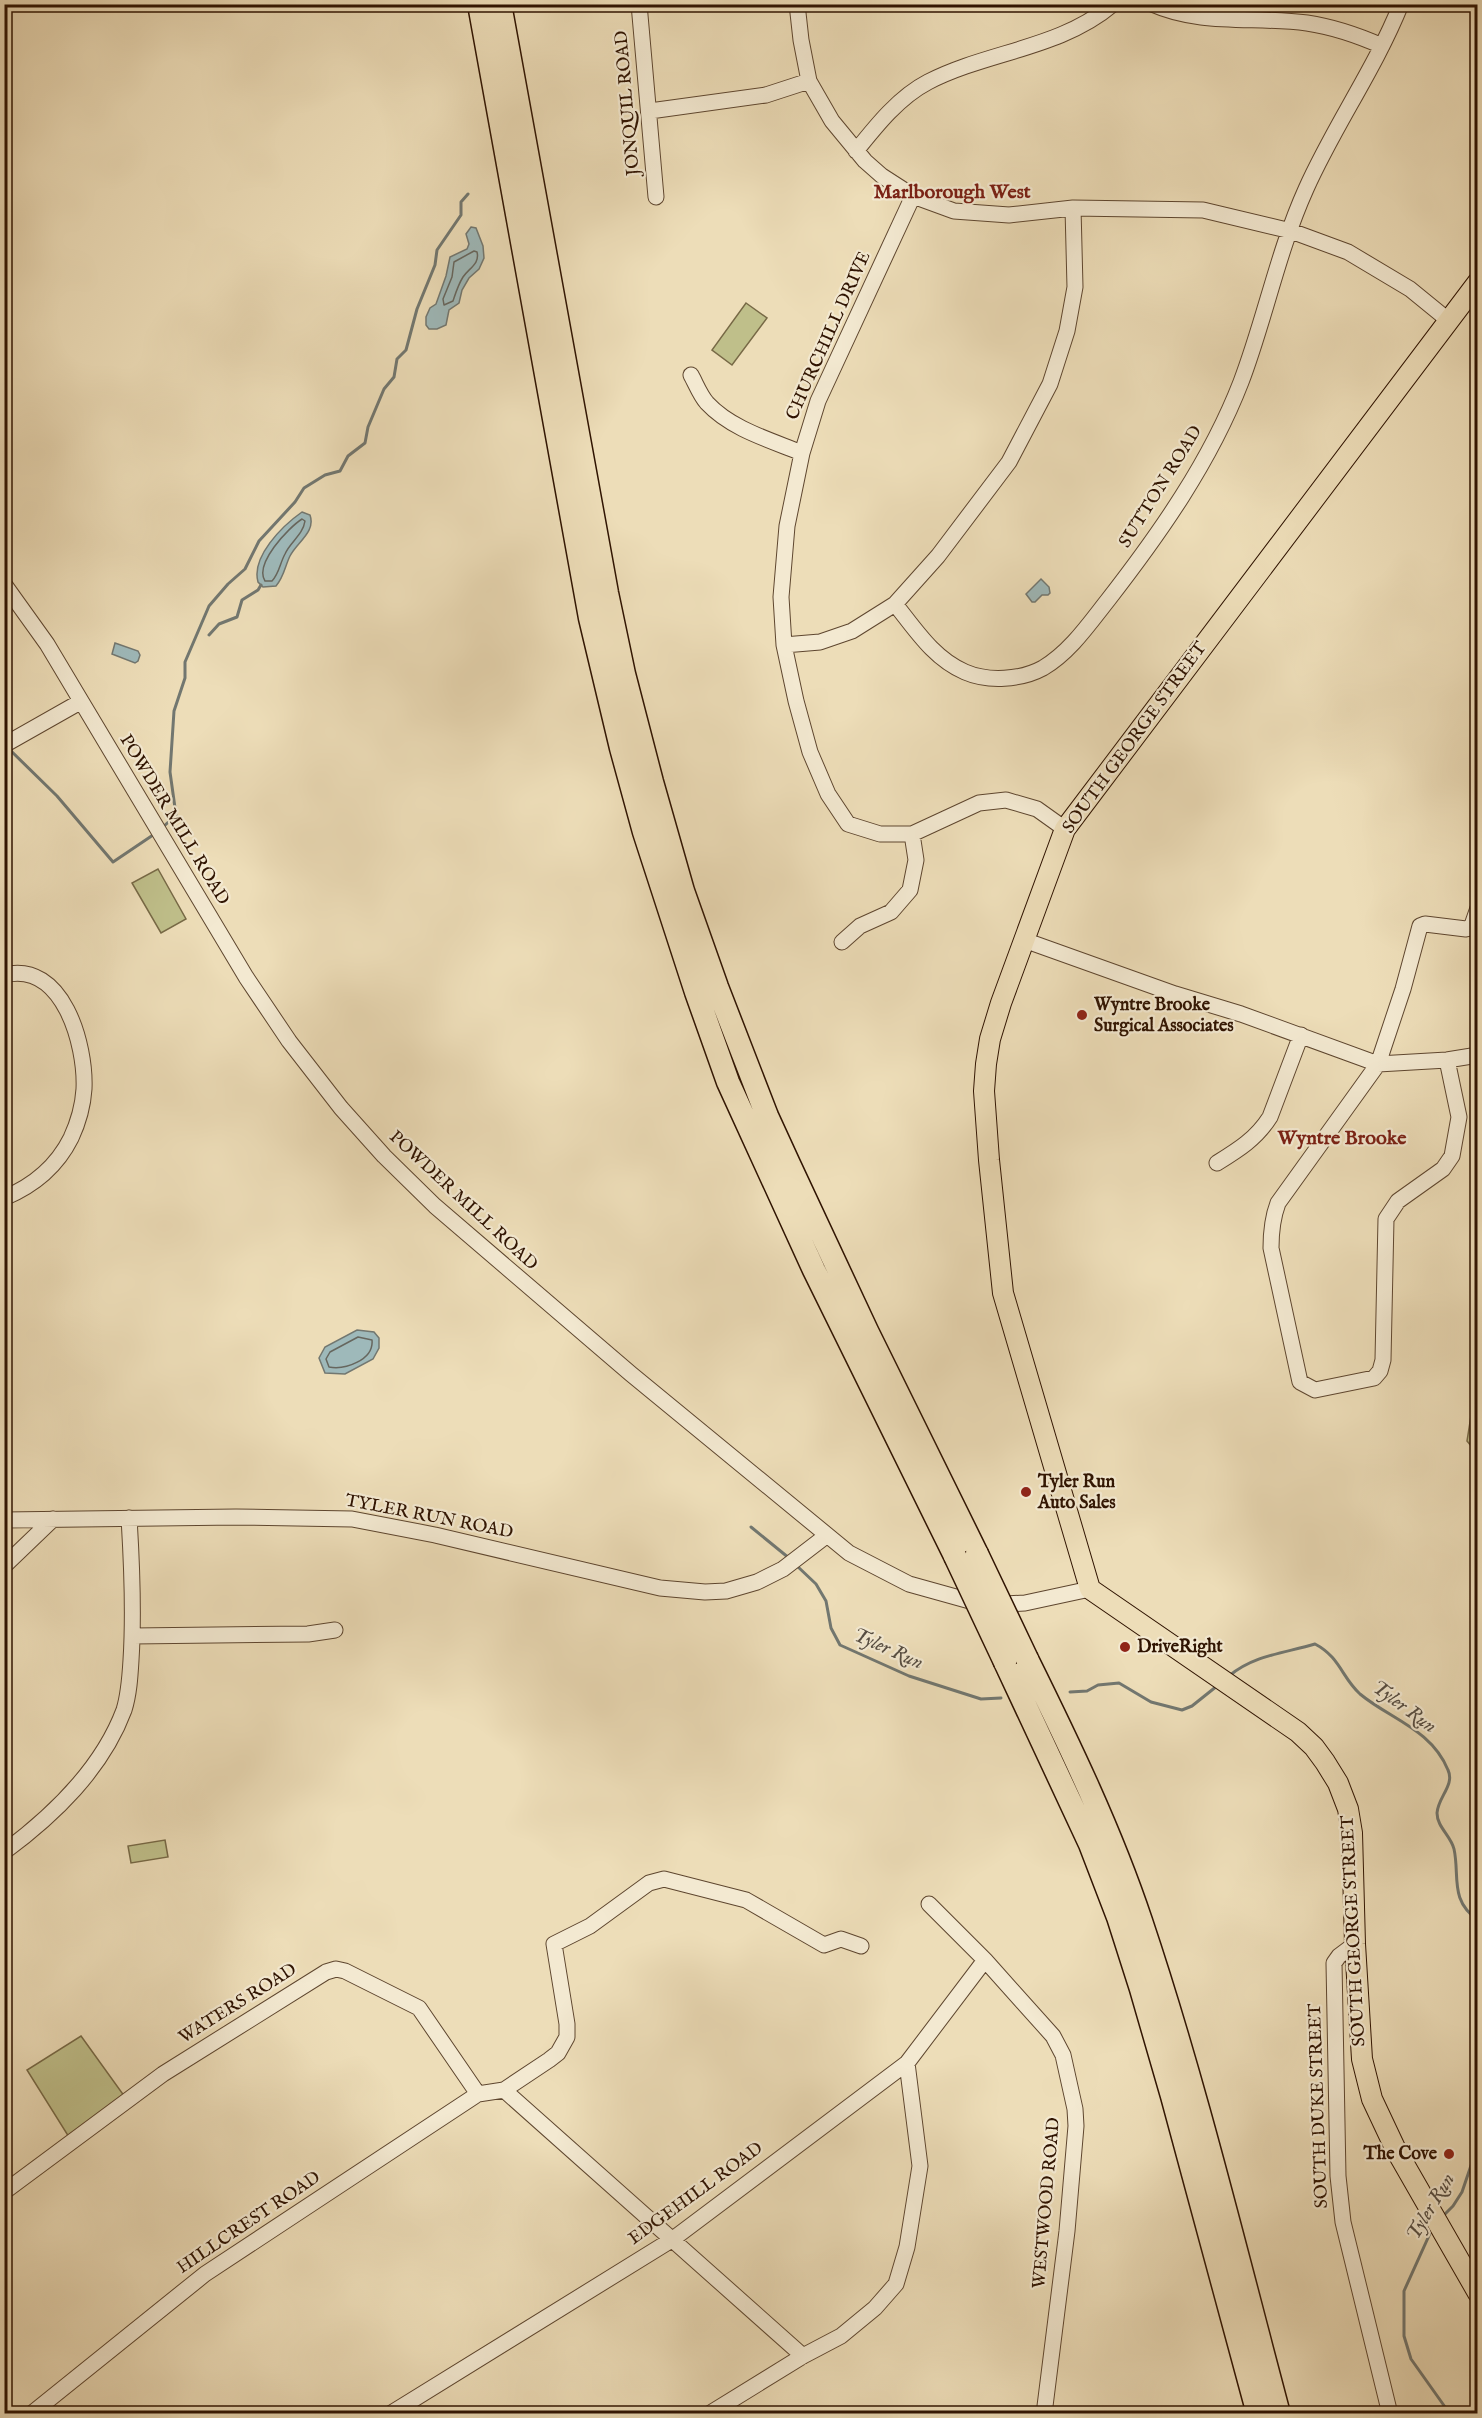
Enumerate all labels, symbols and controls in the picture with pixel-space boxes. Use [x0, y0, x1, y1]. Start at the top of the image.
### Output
street label: JONQUIL ROAD [610, 29, 646, 179]
district label: Marlborough West [873, 180, 1031, 205]
street label: CHURCHILL DRIVE [781, 248, 877, 424]
street label: SUTTON ROAD [1114, 422, 1208, 552]
street label: SOUTH GEORGE STREET [1058, 638, 1212, 838]
street label: POWDER MILL ROAD [114, 730, 234, 910]
place label: Wyntre Brooke Surgical Associates [1093, 994, 1234, 1038]
marker: Wyntre Brooke Surgical Associates [1075, 1008, 1089, 1022]
street label: POWDER MILL ROAD [384, 1126, 542, 1276]
district label: Wyntre Brooke [1277, 1126, 1407, 1151]
place label: Tyler Run Auto Sales [1037, 1471, 1116, 1515]
marker: Tyler Run Auto Sales [1019, 1485, 1033, 1499]
street label: TYLER RUN ROAD [343, 1489, 515, 1545]
water label: Tyler Run [849, 1622, 927, 1676]
place label: DriveRight [1137, 1636, 1224, 1659]
marker: DriveRight [1118, 1640, 1132, 1654]
water label: Tyler Run [1367, 1675, 1441, 1739]
street label: SOUTH GEORGE STREET [1336, 1815, 1372, 2047]
street label: WATERS ROAD [175, 1959, 301, 2049]
street label: SOUTH DUKE STREET [1304, 2003, 1334, 2209]
street label: WESTWOOD ROAD [1028, 2116, 1066, 2290]
street label: EDGEHILL ROAD [624, 2137, 768, 2251]
place label: The Cove [1363, 2143, 1438, 2166]
marker: The Cove [1442, 2147, 1456, 2161]
street label: HILLCREST ROAD [173, 2166, 325, 2280]
water label: Tyler Run [1401, 2169, 1461, 2245]

